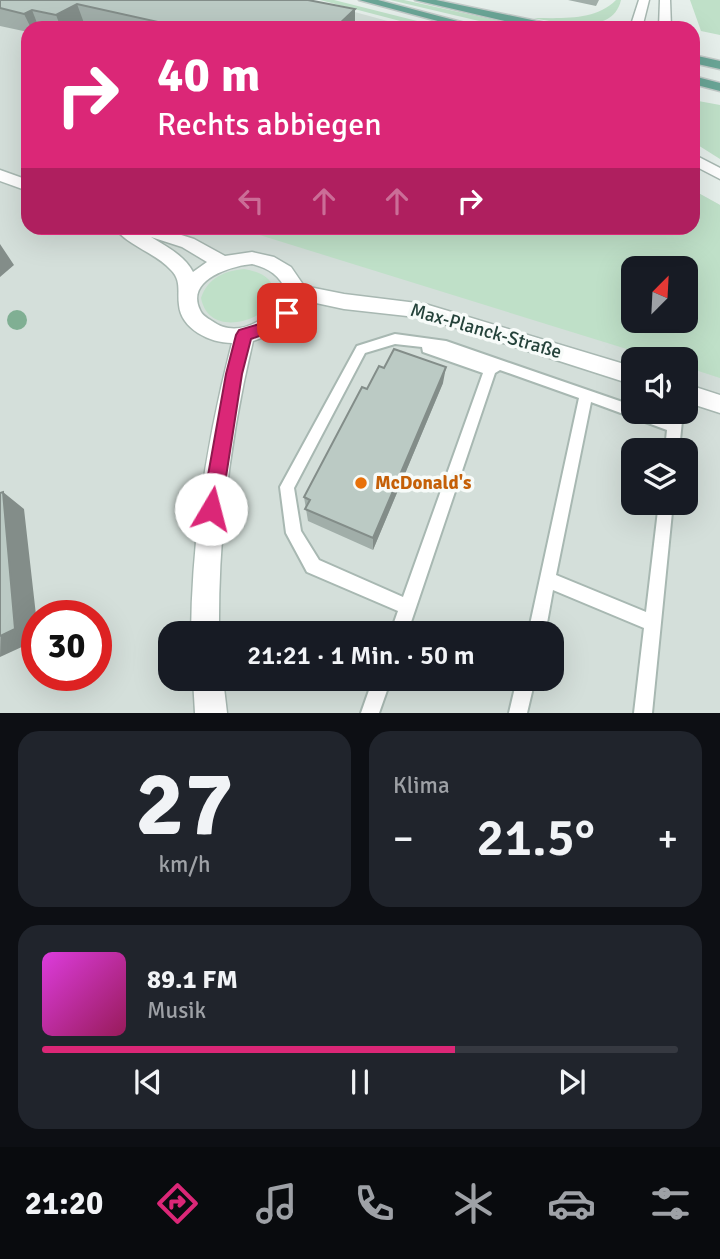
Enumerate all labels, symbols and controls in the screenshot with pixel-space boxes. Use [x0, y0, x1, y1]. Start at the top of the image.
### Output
text: 40 m [157, 45, 260, 105]
icon: right [42, 49, 133, 140]
text: Rechts abbiegen [157, 105, 382, 144]
icon: left [232, 182, 270, 220]
icon: ahead [305, 182, 343, 220]
icon: ahead [378, 182, 416, 220]
icon: right [451, 182, 489, 220]
north arrow [621, 256, 698, 332]
map controls [621, 256, 698, 515]
pin [257, 283, 317, 343]
icon: arrive [268, 294, 306, 332]
street label: Max-Planck-Straße [408, 298, 564, 364]
button: sound [621, 347, 698, 424]
button: layers [621, 438, 698, 515]
place label: McDonald's [375, 471, 471, 495]
position arrow [174, 472, 248, 546]
marker: McDonald's [353, 475, 369, 491]
speed limit sign: 30 [21, 600, 112, 691]
text: 21:21 · 1 Min. · 50 m [247, 640, 475, 672]
text: 27 [135, 748, 234, 861]
text: Klima [393, 771, 450, 800]
text: 21.5° [476, 806, 595, 870]
text: − [393, 815, 414, 862]
text: + [657, 815, 678, 862]
text: km/h [158, 850, 211, 879]
text: 89.1 FM [147, 964, 238, 996]
text: Musik [147, 996, 206, 1025]
icon: previous [129, 1063, 167, 1101]
icon: pause [341, 1063, 379, 1101]
icon: next [553, 1063, 591, 1101]
icon: directions [153, 1179, 202, 1228]
icon: music [252, 1179, 301, 1228]
icon: phone [350, 1179, 399, 1228]
icon: climate [449, 1179, 498, 1228]
icon: car [547, 1179, 596, 1228]
icon: filters [646, 1179, 695, 1228]
text: 21:20 [25, 1184, 103, 1223]

